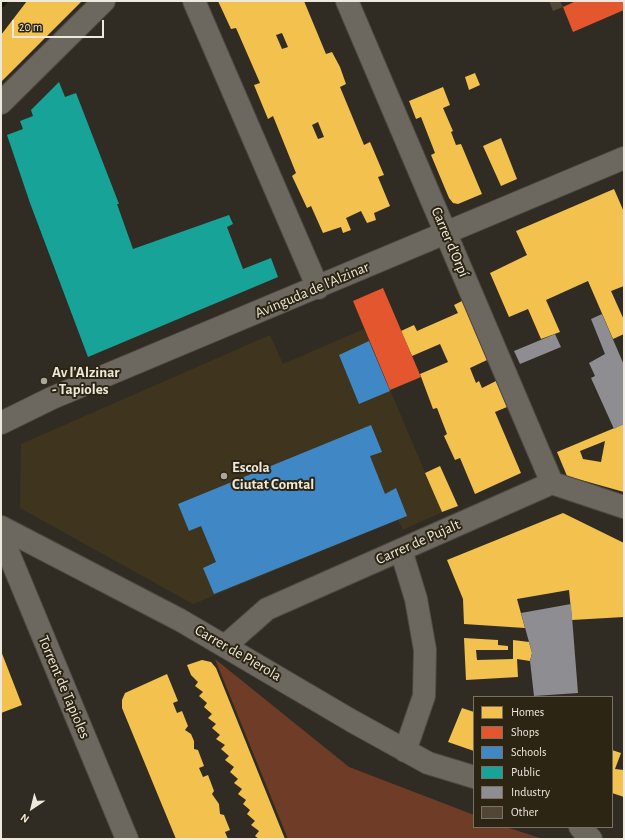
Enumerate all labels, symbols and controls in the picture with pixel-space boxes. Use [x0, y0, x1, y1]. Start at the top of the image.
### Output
scale bar [14, 12, 106, 38]
text: 20 m [19, 21, 42, 33]
street label: Carrer d'Orpí [427, 204, 473, 280]
street label: Avinguda de l'Alzinar [252, 258, 372, 322]
place label: Av l'Alzinar - Tapioles [52, 363, 119, 398]
marker: Av l'Alzinar - Tapioles [39, 376, 49, 386]
place label: Escola Ciutat Comtal [232, 458, 314, 493]
marker: Escola Ciutat Comtal [219, 471, 229, 481]
street label: Carrer de Pujalt [373, 515, 463, 569]
street label: Carrer de Pierola [192, 621, 284, 685]
street label: Torrent de Tapioles [34, 633, 94, 741]
legend [473, 696, 613, 828]
text: Homes [511, 706, 544, 718]
text: Shops [511, 726, 539, 738]
text: Schools [511, 746, 546, 758]
text: Public [511, 766, 540, 778]
text: Industry [511, 786, 550, 798]
north arrow [12, 788, 52, 828]
text: Other [511, 806, 538, 818]
text: N [19, 812, 31, 825]

